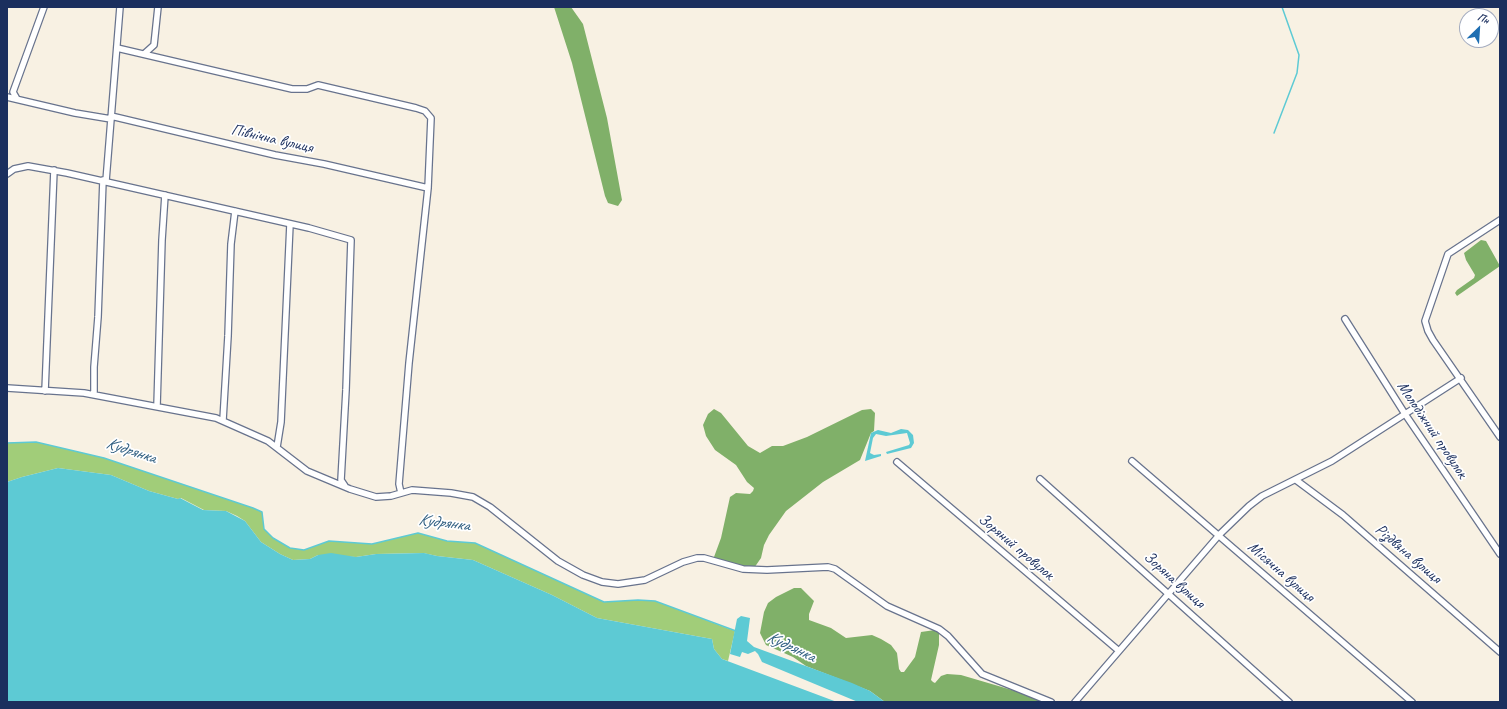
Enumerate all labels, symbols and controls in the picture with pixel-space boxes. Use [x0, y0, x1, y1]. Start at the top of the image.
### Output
north arrow [1459, 8, 1499, 48]
text: Пн [1475, 9, 1492, 27]
street label: Північна вулиця [229, 120, 315, 158]
street label: Молодіжний провулок [1393, 378, 1471, 482]
water label: Кудрянка [103, 433, 159, 469]
water label: Кудрянка [417, 510, 471, 536]
street label: Зоряний провулок [974, 510, 1058, 584]
street label: Різдвяна вулиця [1371, 520, 1445, 588]
street label: Місячна вулиця [1244, 538, 1318, 606]
street label: Зоряна вулиця [1139, 547, 1209, 613]
water label: Кудрянка [763, 627, 819, 667]

